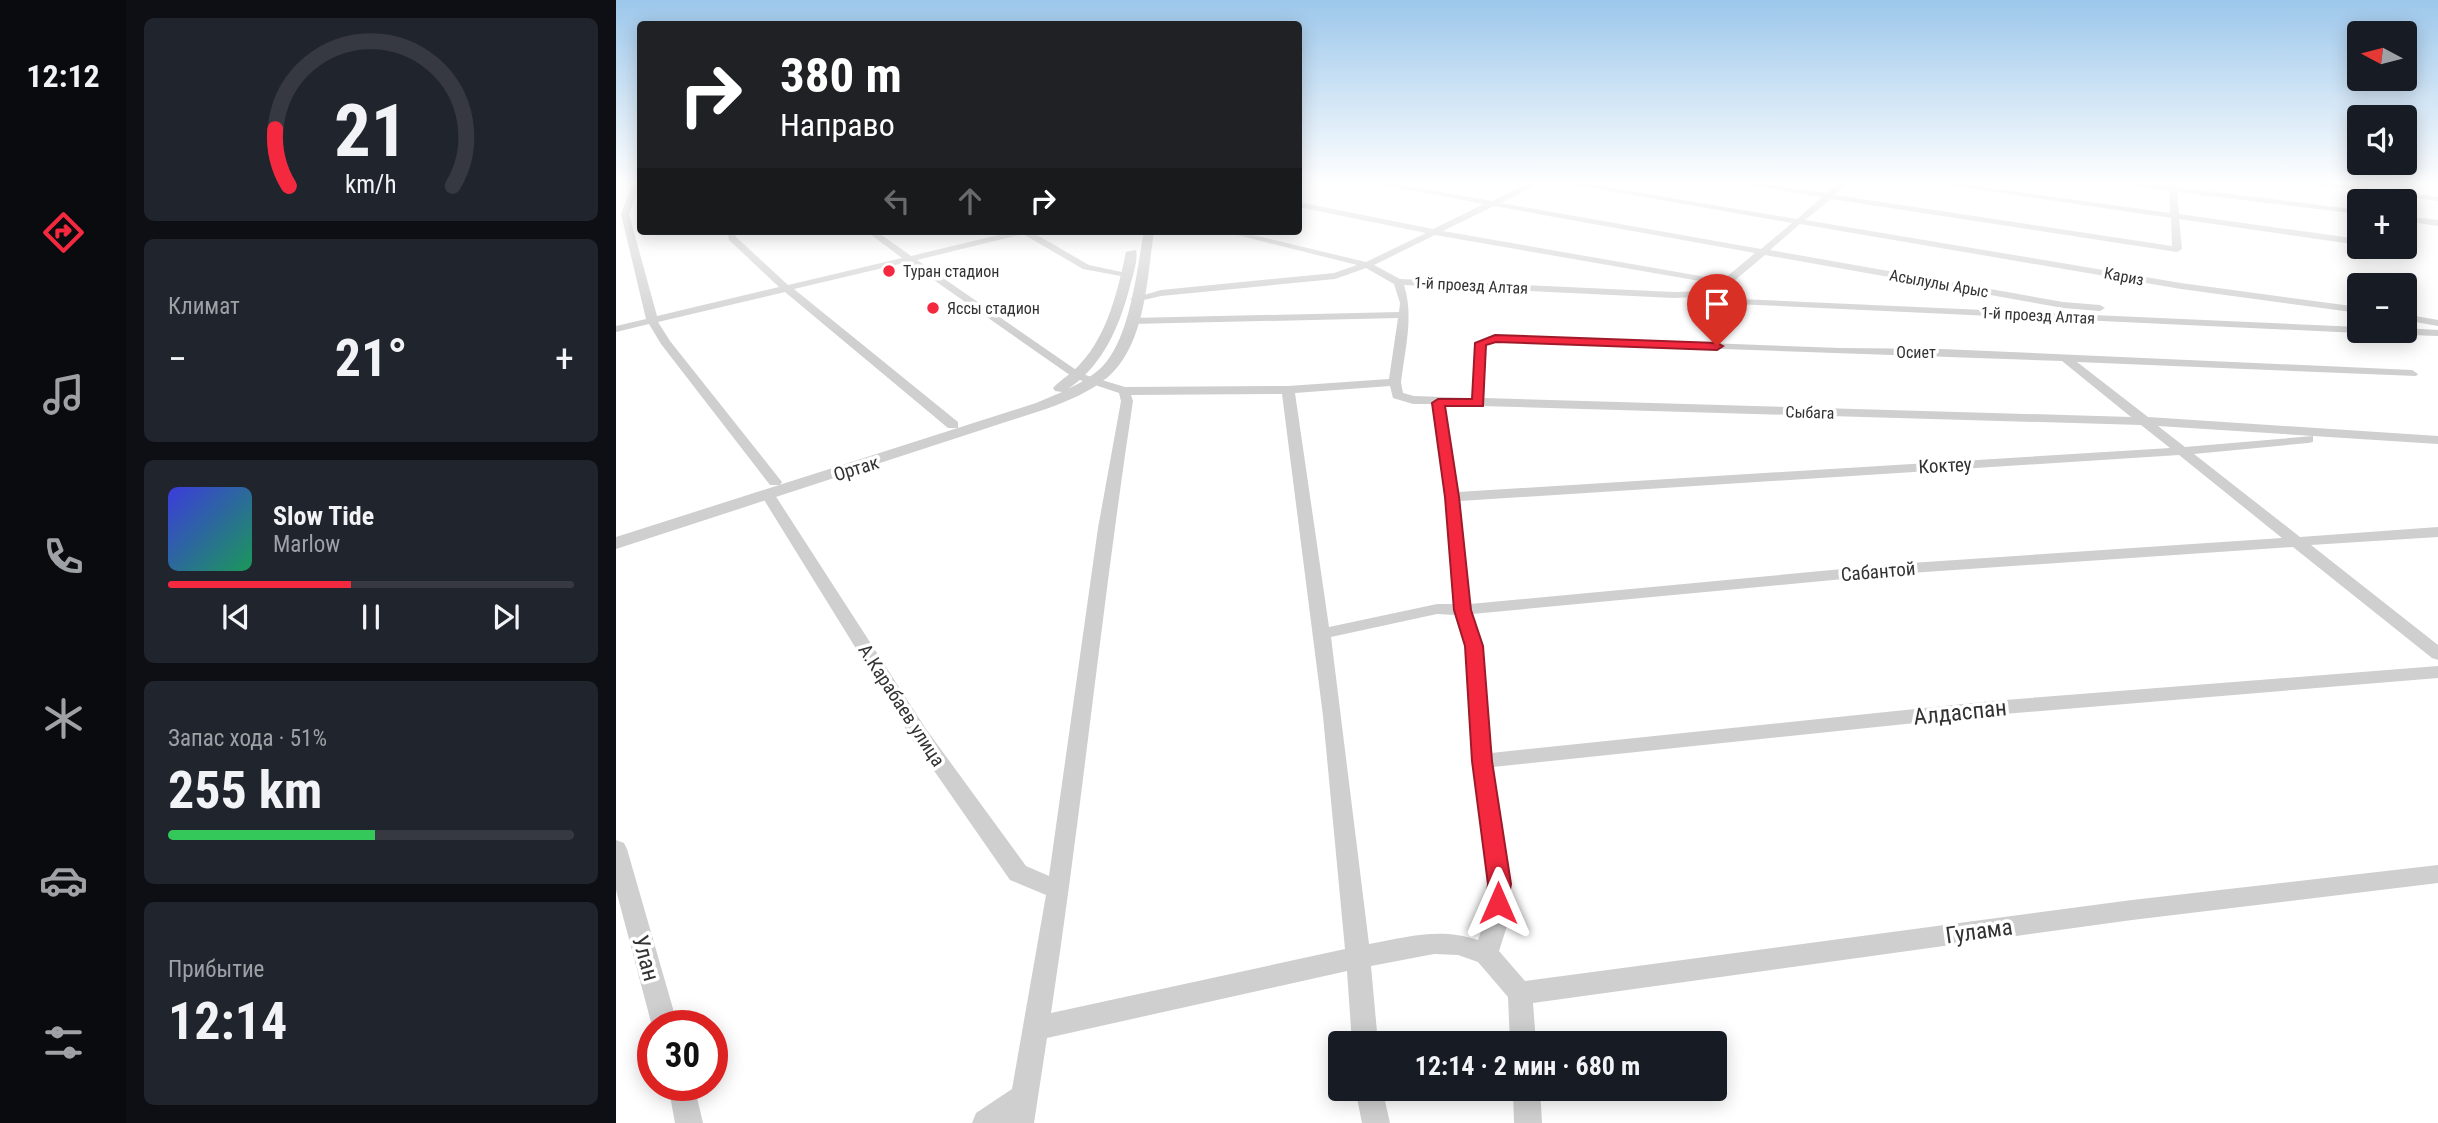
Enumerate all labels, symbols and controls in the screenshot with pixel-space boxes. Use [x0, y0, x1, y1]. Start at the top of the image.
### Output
north arrow [2347, 21, 2417, 91]
map controls [2347, 21, 2417, 343]
text: 380 m [780, 47, 902, 104]
icon: right [665, 49, 756, 140]
text: 12:12 [26, 57, 100, 95]
text: 21 [334, 88, 408, 174]
button: sound [2347, 105, 2417, 175]
text: Направо [780, 106, 895, 144]
text: km/h [345, 169, 397, 198]
icon: left [878, 182, 916, 220]
icon: ahead [951, 182, 989, 220]
icon: right [1024, 182, 1062, 220]
button: + [2347, 189, 2417, 259]
icon: directions [39, 208, 88, 257]
place label: Туран стадион [903, 262, 999, 281]
marker: Туран стадион [881, 263, 897, 279]
street label: Кариз [2103, 263, 2145, 290]
street label: Асылулы Арыс [1888, 265, 1990, 302]
street label: 1-й проезд Алтая [1413, 273, 1529, 298]
button: − [2347, 273, 2417, 343]
pin [1687, 274, 1747, 346]
icon: arrive [1698, 285, 1736, 323]
text: Климат [168, 293, 240, 320]
place label: Яссы стадион [947, 299, 1040, 318]
marker: Яссы стадион [925, 300, 941, 316]
street label: 1-й проезд Алтая [1980, 303, 2096, 328]
text: 21° [335, 328, 407, 389]
text: − [168, 337, 187, 381]
text: + [555, 337, 574, 381]
street label: Осиет [1896, 343, 1936, 362]
icon: music [39, 370, 88, 419]
street label: Сыбага [1785, 402, 1835, 423]
street label: Ортак [831, 451, 882, 486]
street label: Коктеу [1918, 453, 1972, 478]
text: Slow Tide [273, 501, 374, 531]
text: Marlow [273, 531, 340, 558]
icon: phone [39, 532, 88, 581]
street label: Сабантой [1840, 557, 1916, 586]
icon: previous [217, 598, 255, 636]
icon: pause [352, 598, 390, 636]
icon: next [487, 598, 525, 636]
street label: А.Карабаев улица [853, 640, 950, 771]
icon: climate [39, 694, 88, 743]
street label: Алдаспан [1912, 694, 2008, 731]
text: Запас хода · 51% [168, 725, 327, 752]
text: 255 km [168, 760, 322, 821]
icon: car [39, 856, 88, 905]
position arrow [1461, 866, 1535, 940]
street label: Гулама [1944, 913, 2014, 950]
street label: Улан [626, 932, 665, 984]
text: Прибытие [168, 956, 264, 983]
text: 12:14 [168, 991, 287, 1052]
speed limit sign: 30 [637, 1010, 728, 1101]
icon: filters [39, 1018, 88, 1067]
text: 12:14 · 2 мин · 680 m [1415, 1051, 1640, 1081]

